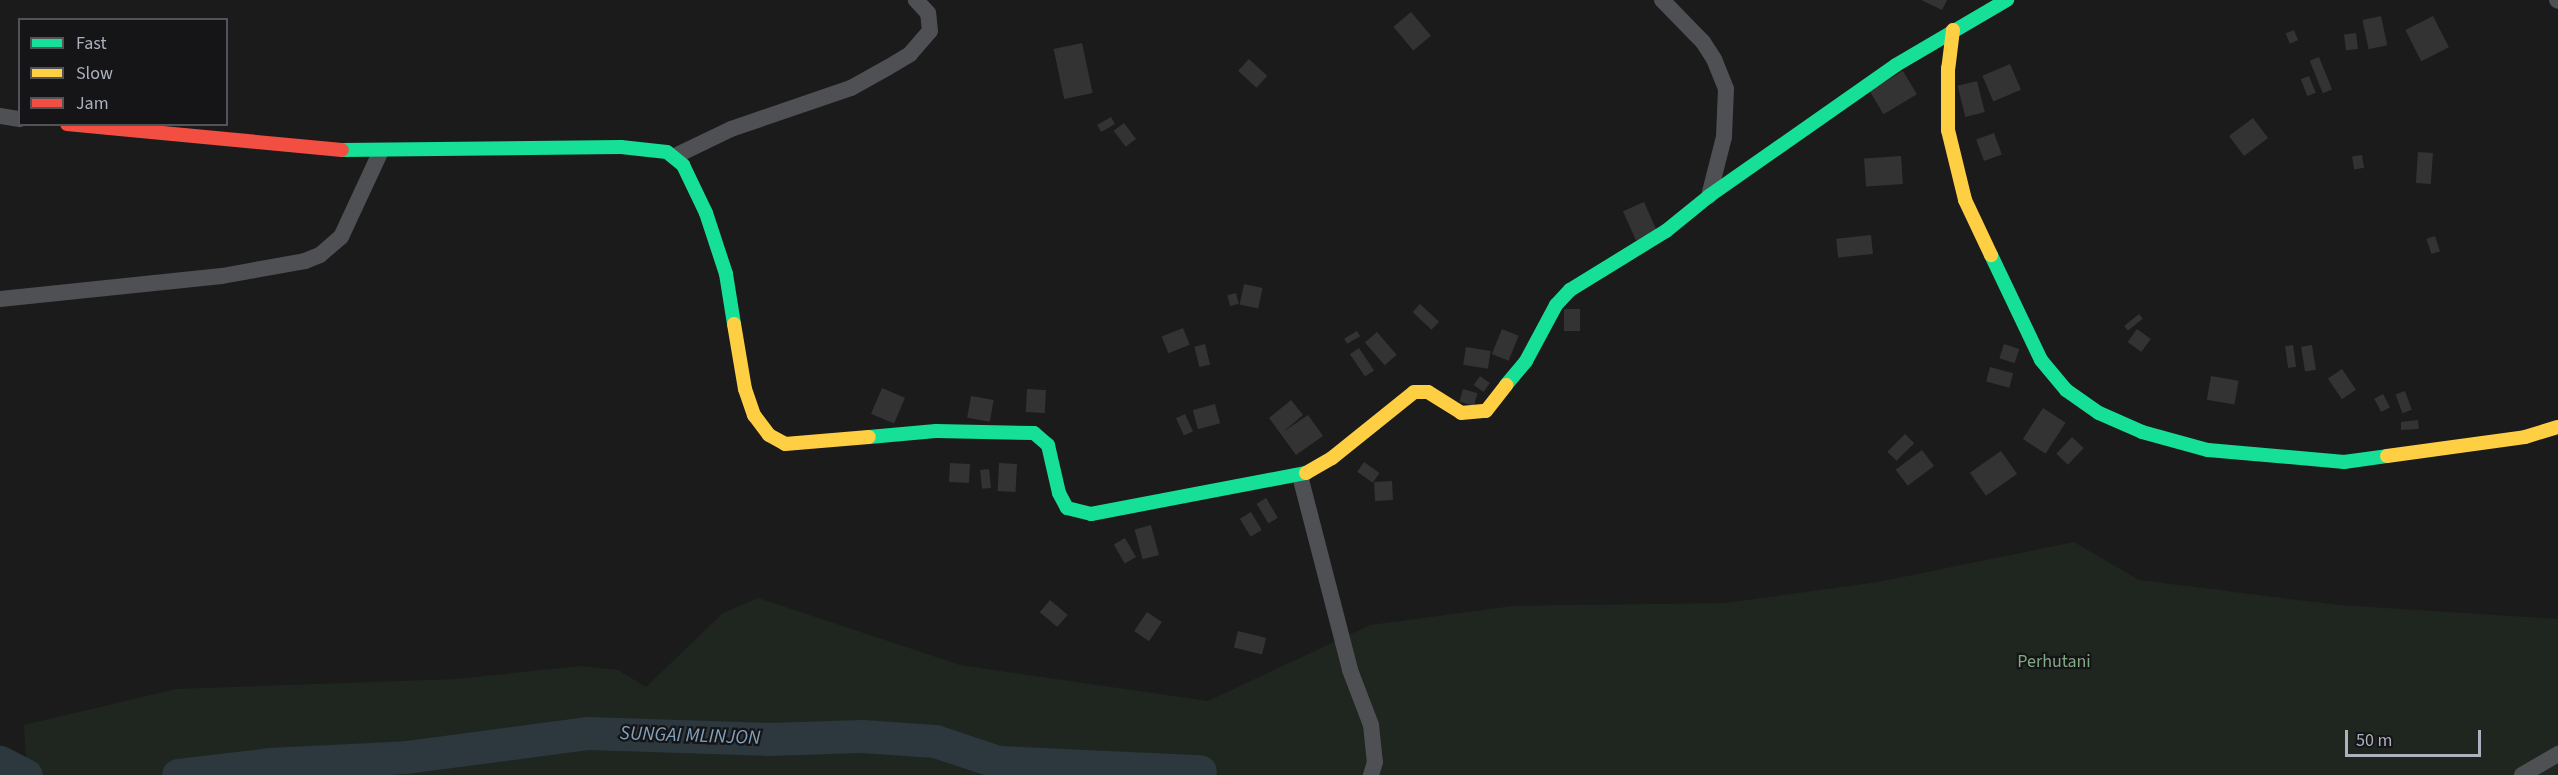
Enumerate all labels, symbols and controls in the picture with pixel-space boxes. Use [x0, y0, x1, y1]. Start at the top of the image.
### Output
legend [18, 18, 228, 126]
text: Fast [76, 31, 107, 56]
text: Slow [76, 61, 113, 86]
text: Jam [76, 91, 109, 116]
park label: Perhutani [2017, 651, 2091, 673]
scale bar [2348, 718, 2484, 756]
water label: SUNGAI MLINJON [619, 722, 761, 750]
text: 50 m [2356, 728, 2392, 753]

